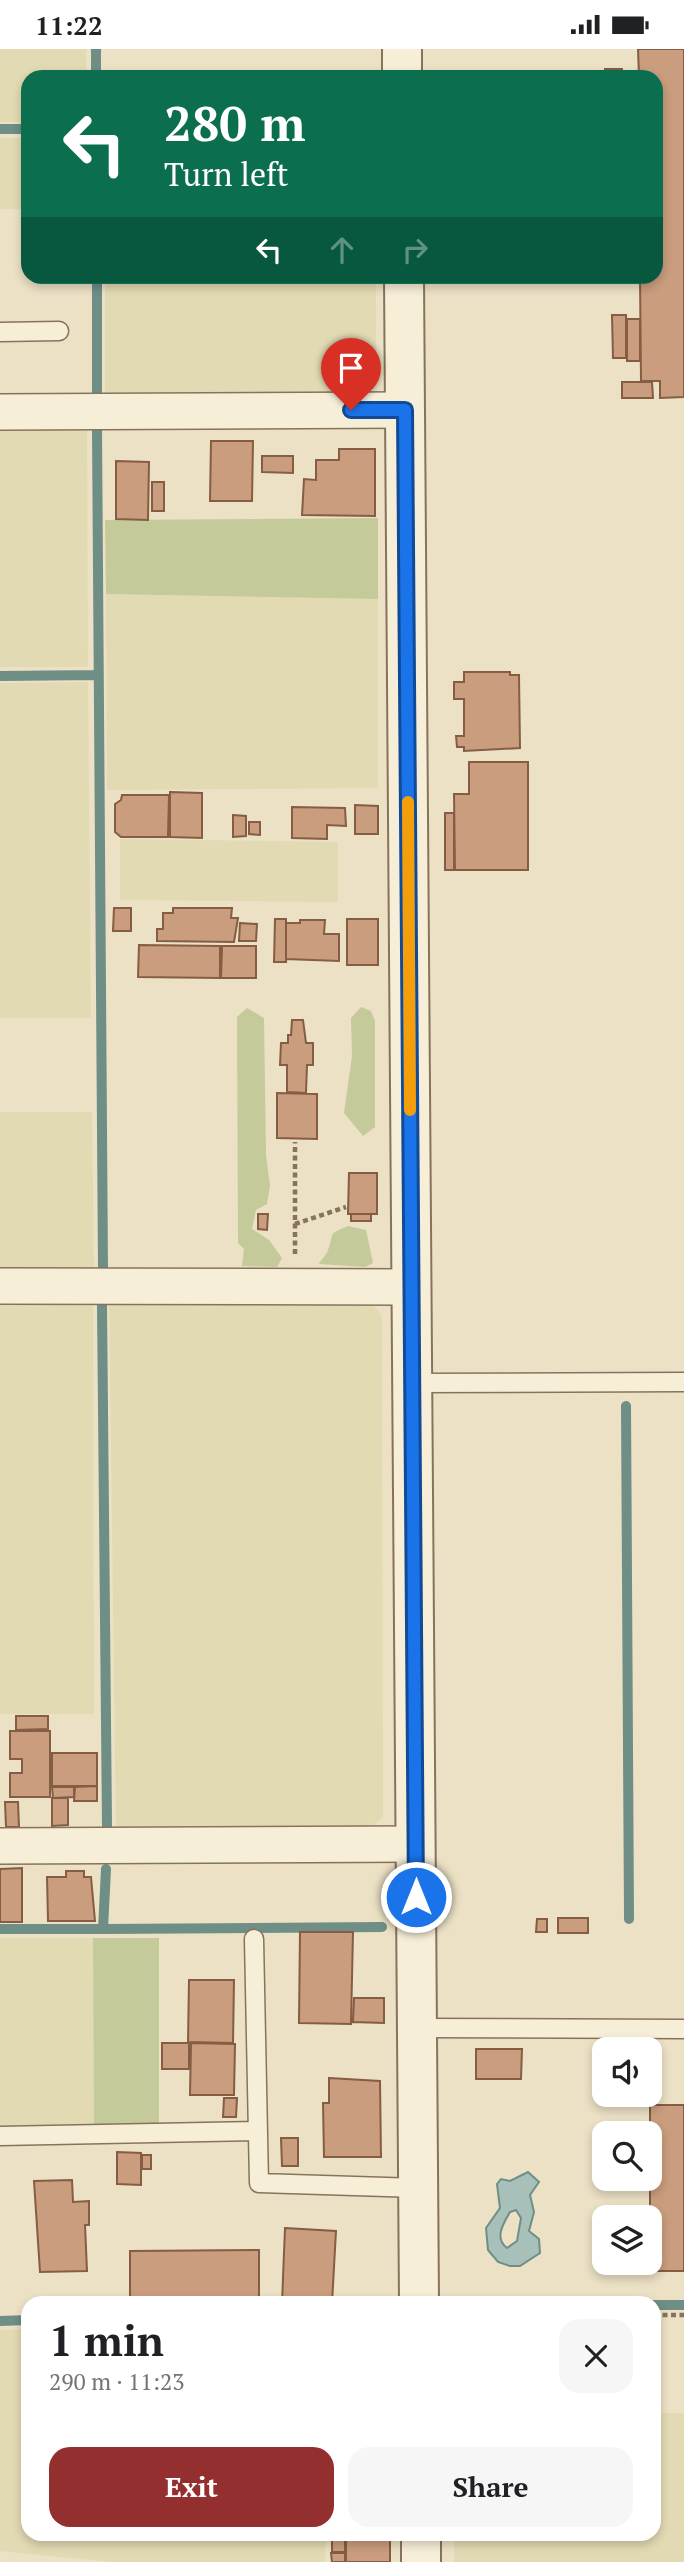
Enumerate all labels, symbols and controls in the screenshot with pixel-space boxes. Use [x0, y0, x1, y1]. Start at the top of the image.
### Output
text: 11:22 [35, 8, 103, 42]
text: 280 m [164, 90, 306, 155]
icon: left [49, 98, 140, 189]
text: Turn left [164, 153, 288, 195]
icon: left [250, 231, 288, 269]
icon: ahead [323, 231, 361, 269]
icon: right [396, 231, 434, 269]
pin [321, 338, 381, 410]
icon: arrive [332, 349, 370, 387]
position arrow [379, 1860, 453, 1934]
map controls [592, 2037, 662, 2275]
button: sound [592, 2037, 662, 2107]
button: search [592, 2121, 662, 2191]
button: layers [592, 2205, 662, 2275]
text: 1 min [49, 2312, 164, 2368]
button: close [559, 2319, 633, 2393]
text: 290 m · 11:23 [49, 2366, 184, 2397]
button: Exit [49, 2447, 334, 2527]
button: Share [348, 2447, 633, 2527]

